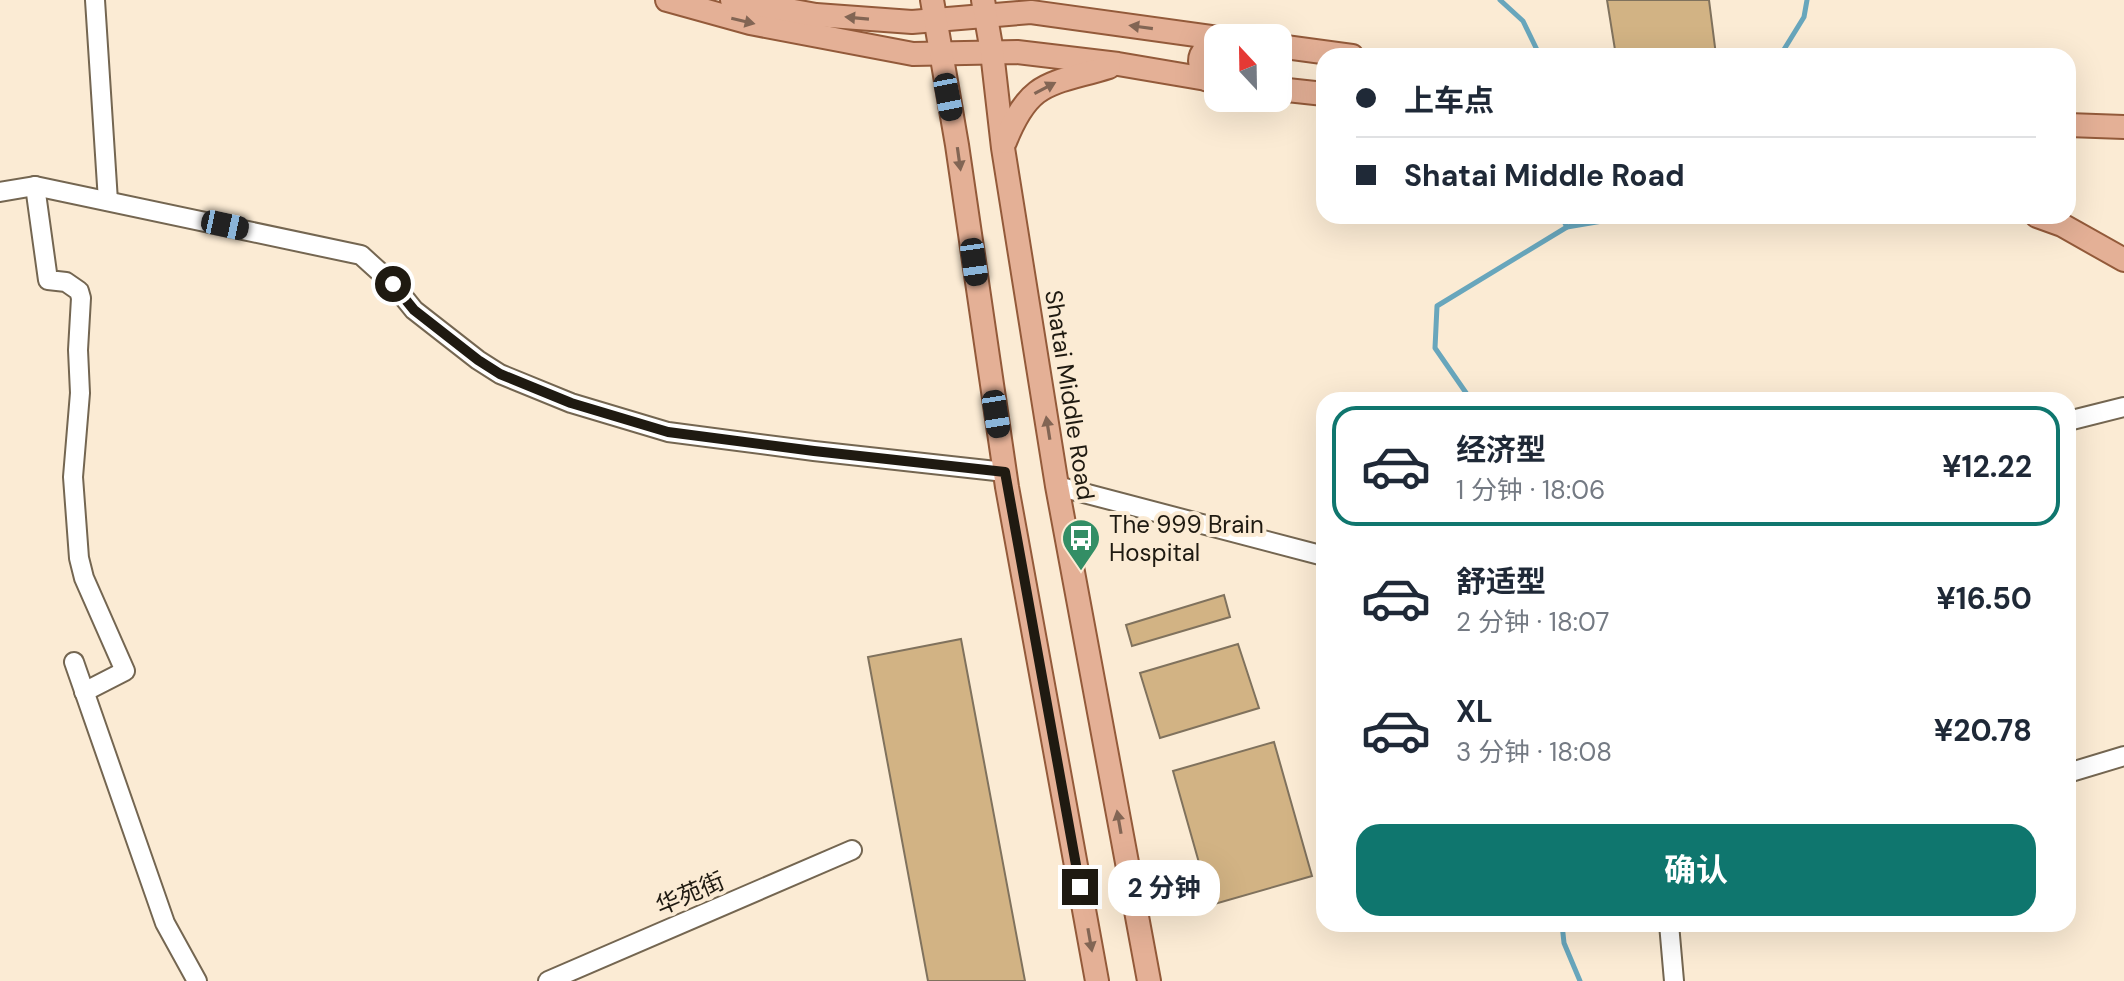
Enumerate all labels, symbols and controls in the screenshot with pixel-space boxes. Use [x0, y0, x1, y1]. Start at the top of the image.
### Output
one-way arrow [844, 12, 869, 25]
one-way arrow [730, 15, 755, 28]
one-way arrow [1128, 20, 1153, 33]
north arrow [1204, 24, 1292, 112]
map controls [1204, 24, 1292, 112]
car [932, 71, 964, 123]
one-way arrow [1034, 81, 1057, 94]
text: 上车点 [1404, 81, 1494, 120]
one-way arrow [953, 147, 966, 172]
text: Shatai Middle Road [1404, 156, 1685, 195]
car [199, 208, 251, 242]
car [959, 237, 989, 287]
route start [375, 266, 411, 302]
street label: Shatai Middle Road [1038, 288, 1102, 502]
car [980, 388, 1012, 440]
one-way arrow [1041, 415, 1054, 440]
icon: car [1360, 430, 1432, 502]
text: 经济型 [1456, 430, 1546, 469]
text: ¥12.22 [1942, 447, 2032, 486]
text: 1 分钟 · 18:06 [1456, 473, 1605, 507]
place label: The 999 Brain Hospital [1109, 509, 1264, 568]
bus stop icon: The 999 Brain Hospital [1060, 517, 1102, 572]
icon: car [1360, 562, 1432, 634]
text: 舒适型 [1456, 562, 1546, 601]
text: ¥16.50 [1936, 579, 2032, 618]
text: 2 分钟 · 18:07 [1456, 605, 1609, 639]
text: XL [1456, 692, 1493, 731]
icon: car [1360, 694, 1432, 766]
text: ¥20.78 [1934, 711, 2032, 750]
text: 3 分钟 · 18:08 [1456, 735, 1612, 769]
one-way arrow [1113, 809, 1125, 834]
button: 确认 [1356, 824, 2036, 916]
callout: 2 分钟 [1108, 859, 1220, 915]
street label: 华苑街 [651, 865, 729, 921]
route end [1062, 869, 1098, 905]
text: 2 分钟 [1127, 871, 1201, 905]
one-way arrow [1084, 928, 1096, 953]

